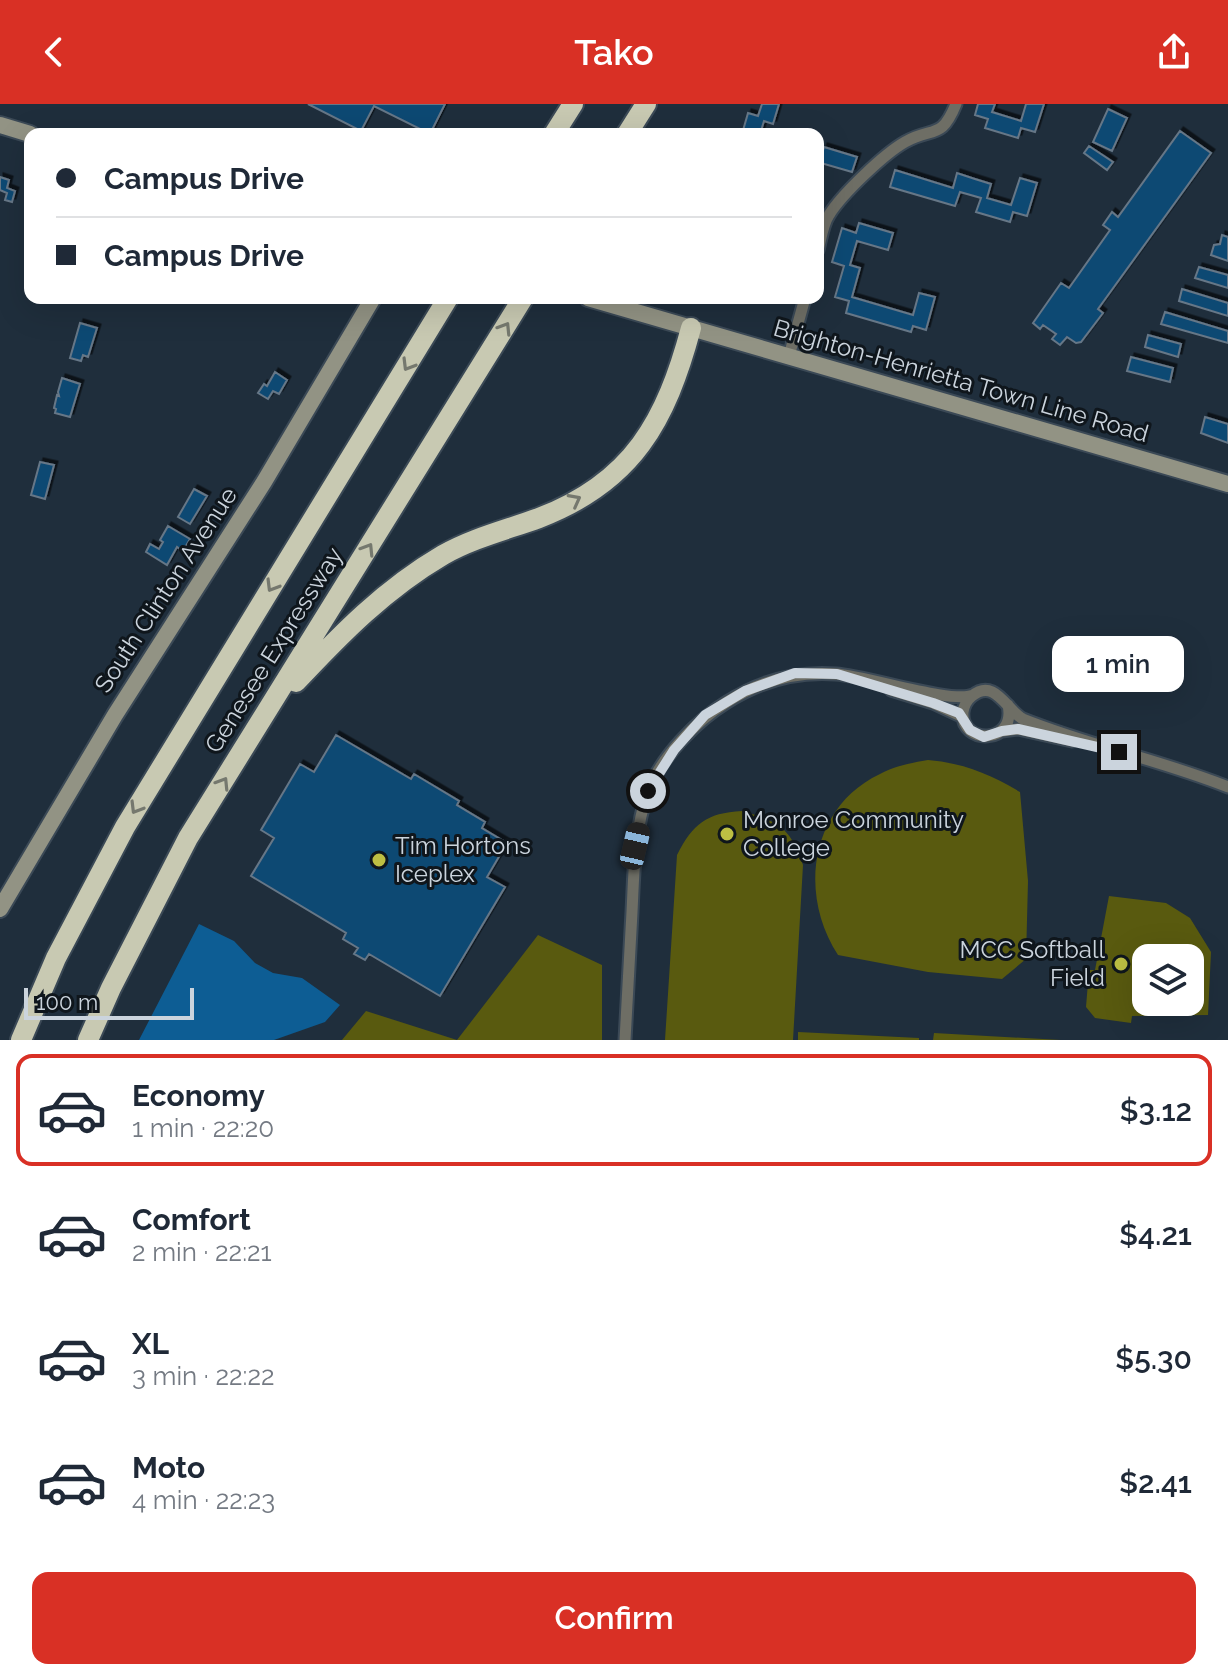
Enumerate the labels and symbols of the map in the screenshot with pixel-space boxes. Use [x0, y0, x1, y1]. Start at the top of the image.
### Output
street label: Brighton-Henrietta Town Line Road [770, 313, 1152, 448]
one-way arrow [495, 322, 510, 337]
one-way arrow [402, 356, 417, 371]
street label: South Clinton Avenue [88, 482, 243, 698]
one-way arrow [567, 495, 581, 510]
street label: Genesee Expressway [199, 542, 349, 758]
one-way arrow [358, 543, 373, 558]
one-way arrow [266, 577, 282, 592]
callout: 1 min [1053, 636, 1185, 692]
route end [1101, 734, 1137, 770]
route start [630, 773, 666, 809]
one-way arrow [213, 777, 228, 792]
one-way arrow [131, 799, 146, 814]
place label: Monroe Community College [743, 805, 964, 862]
car [618, 820, 652, 872]
marker: Monroe Community College [718, 825, 736, 843]
place label: Tim Hortons Iceplex [395, 831, 531, 888]
marker: Tim Hortons Iceplex [370, 851, 388, 869]
place label: MCC Softball Field [960, 935, 1105, 992]
marker: MCC Softball Field [1112, 955, 1130, 973]
scale bar [24, 984, 194, 1020]

